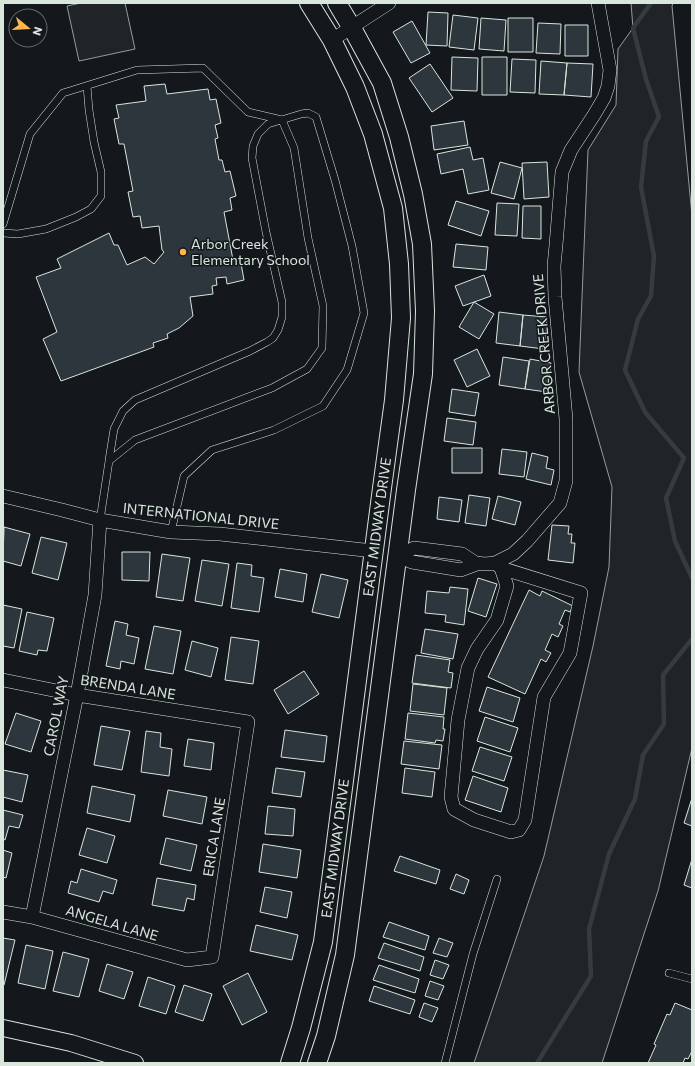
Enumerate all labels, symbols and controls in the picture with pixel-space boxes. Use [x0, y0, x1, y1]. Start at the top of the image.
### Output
north arrow [8, 8, 48, 48]
text: N [31, 25, 45, 37]
place label: Arbor Creek Elementary School [191, 235, 310, 268]
marker: Arbor Creek Elementary School [178, 247, 188, 257]
street label: ARBOR CREEK DRIVE [529, 273, 558, 415]
street label: EAST MIDWAY DRIVE [359, 456, 394, 597]
street label: INTERNATIONAL DRIVE [122, 499, 280, 532]
street label: BRENDA LANE [79, 671, 177, 702]
street label: CAROL WAY [39, 674, 72, 757]
street label: EAST MIDWAY DRIVE [317, 778, 352, 919]
street label: ERICA LANE [199, 796, 228, 878]
street label: ANGELA LANE [64, 901, 160, 944]

